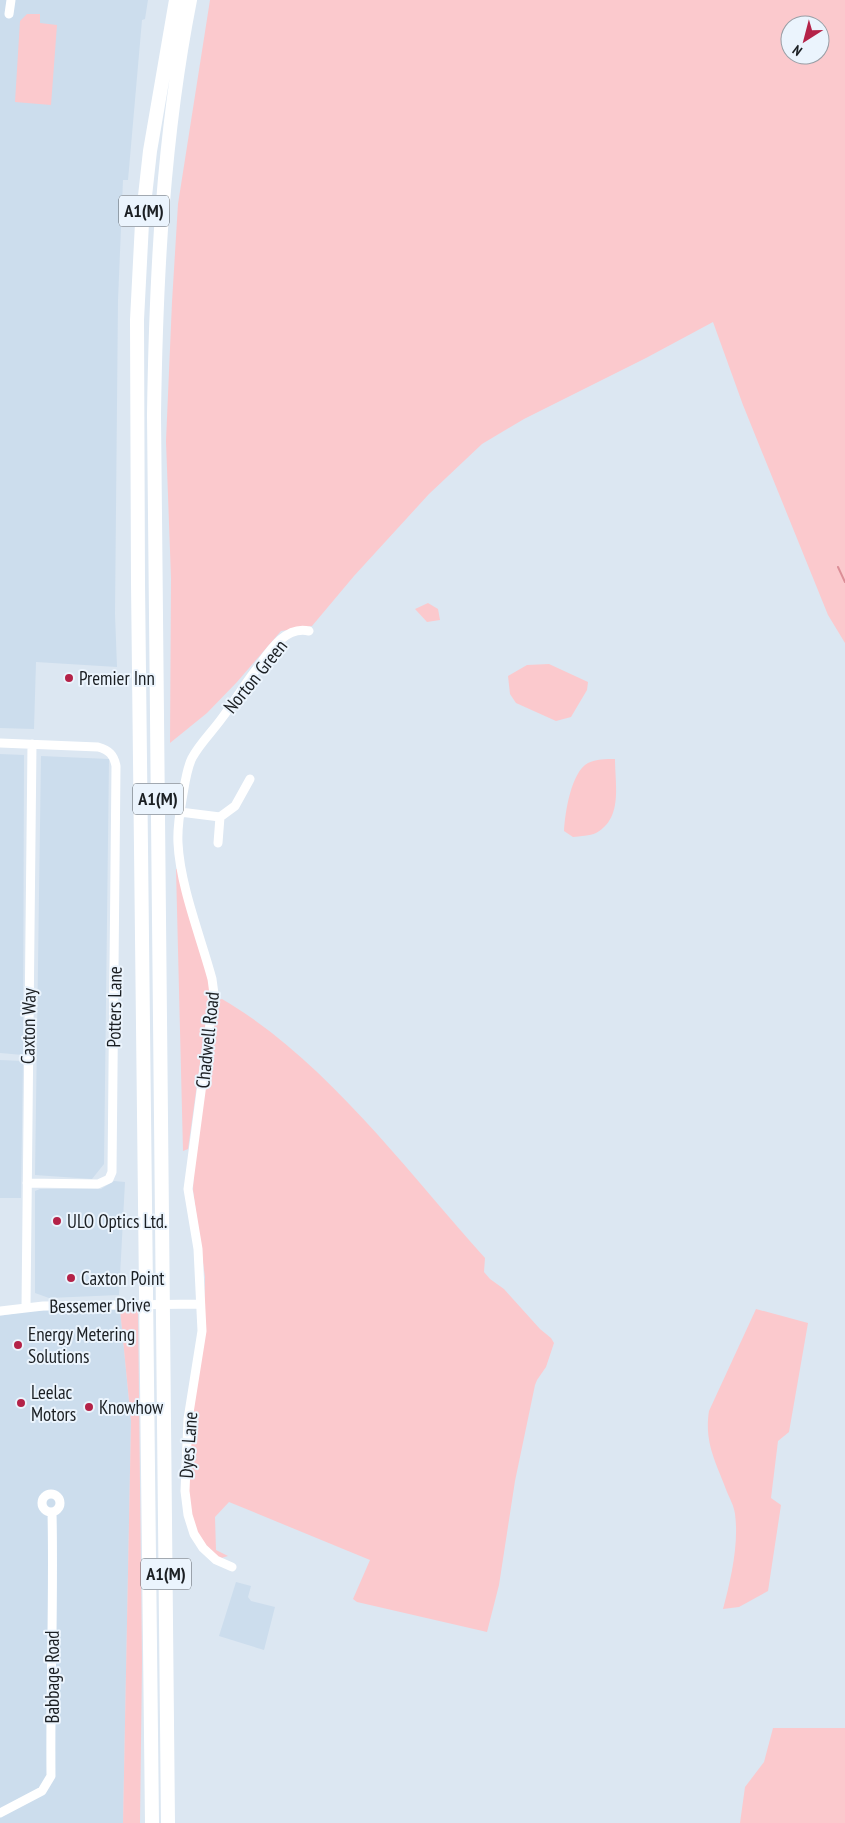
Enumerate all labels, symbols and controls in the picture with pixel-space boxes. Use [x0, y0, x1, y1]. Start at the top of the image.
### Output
north arrow [780, 15, 830, 65]
text: N [789, 41, 806, 60]
road number: A1(M) [119, 196, 169, 227]
street label: Norton Green [218, 634, 292, 718]
place label: Premier Inn [79, 666, 155, 690]
marker: Premier Inn [63, 672, 75, 684]
road number: A1(M) [133, 784, 183, 814]
street label: Potters Lane [101, 966, 127, 1048]
street label: Caxton Way [15, 987, 41, 1064]
street label: Chadwell Road [190, 990, 224, 1090]
place label: ULO Optics Ltd. [67, 1209, 167, 1233]
marker: ULO Optics Ltd. [51, 1215, 63, 1227]
place label: Caxton Point [81, 1266, 165, 1290]
marker: Caxton Point [65, 1272, 77, 1284]
street label: Bessemer Drive [49, 1292, 151, 1318]
place label: Energy Metering Solutions [28, 1322, 135, 1368]
marker: Energy Metering Solutions [12, 1339, 24, 1351]
place label: Leelac Motors [31, 1380, 76, 1426]
place label: Knowhow [99, 1395, 164, 1419]
marker: Leelac Motors [15, 1397, 27, 1409]
marker: Knowhow [83, 1401, 95, 1413]
street label: Dyes Lane [174, 1411, 202, 1479]
road number: A1(M) [141, 1558, 191, 1590]
street label: Babbage Road [40, 1630, 64, 1724]

